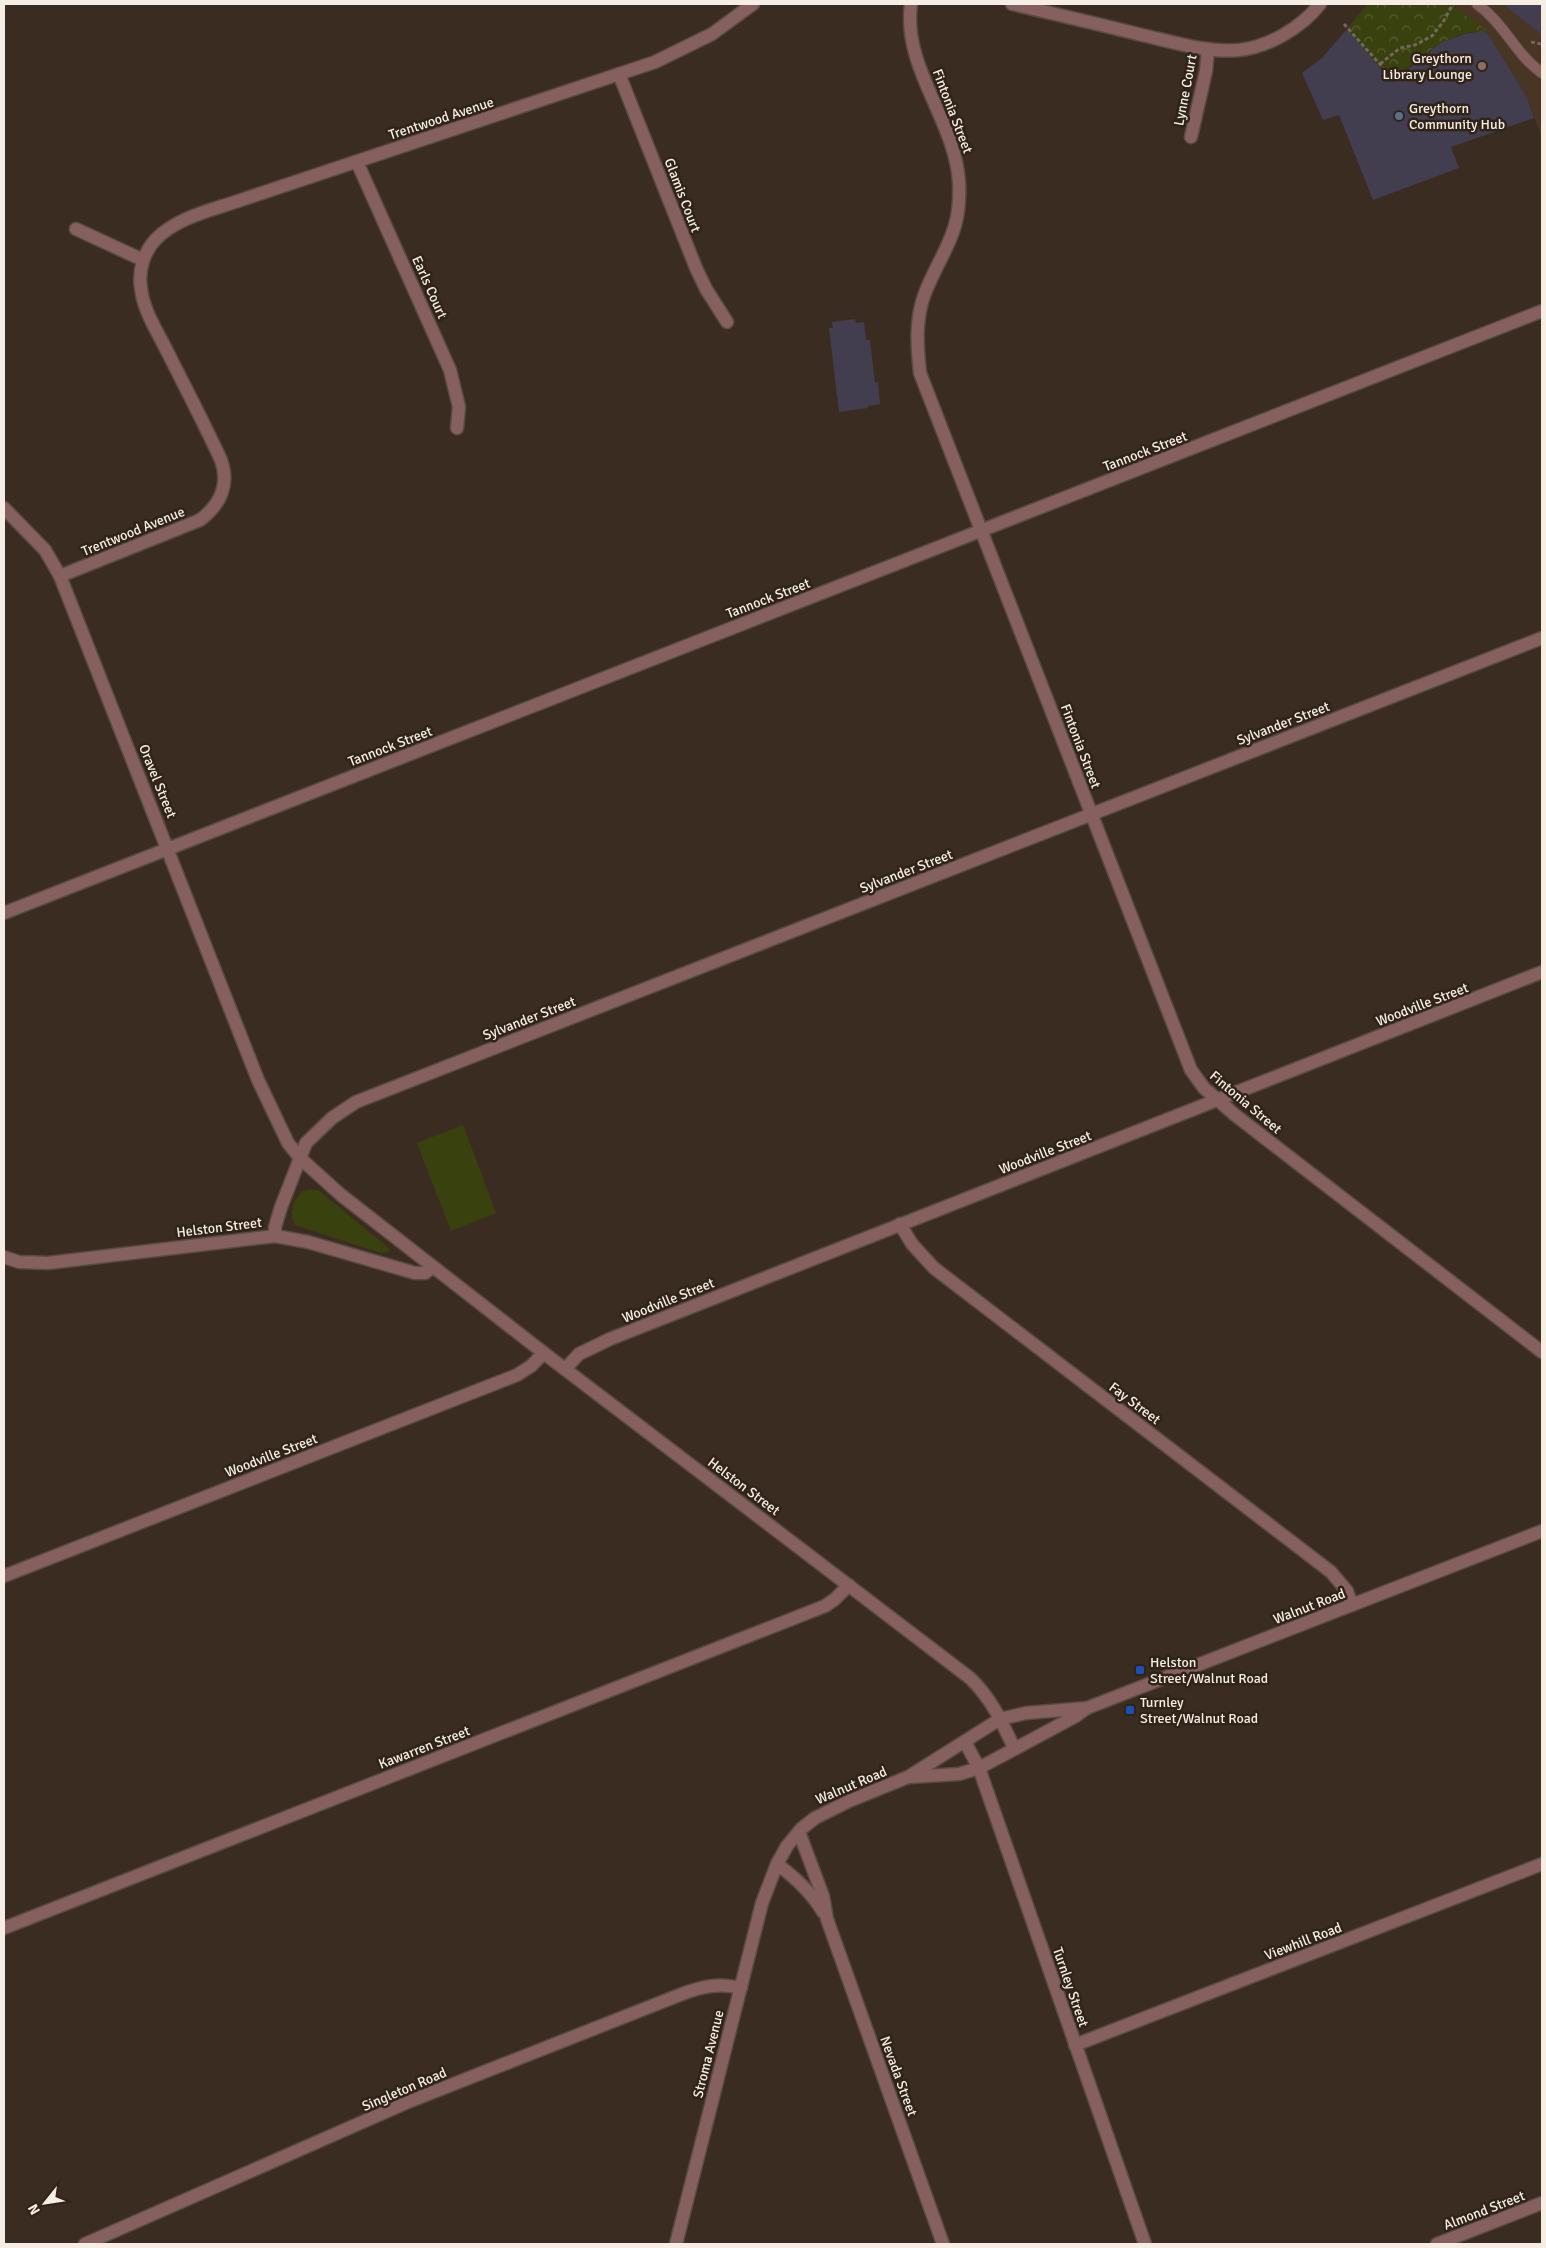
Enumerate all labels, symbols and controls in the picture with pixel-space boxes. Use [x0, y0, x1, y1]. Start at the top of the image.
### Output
place label: Greythorn Library Lounge [1383, 50, 1472, 83]
street label: Lynne Court [1170, 53, 1201, 127]
marker: Greythorn Library Lounge [1476, 60, 1488, 72]
street label: Fintonia Street [929, 67, 976, 156]
street label: Trentwood Avenue [386, 93, 496, 143]
place label: Greythorn Community Hub [1409, 100, 1505, 133]
marker: Greythorn Community Hub [1393, 110, 1405, 122]
street label: Glamis Court [661, 156, 704, 235]
street label: Earls Court [408, 253, 451, 321]
street label: Tannock Street [1101, 428, 1190, 475]
street label: Trentwood Avenue [79, 503, 187, 560]
street label: Tannock Street [724, 575, 813, 622]
street label: Sylvander Street [1234, 698, 1332, 749]
street label: Fintonia Street [1057, 702, 1104, 791]
street label: Tannock Street [346, 723, 435, 770]
street label: Oravel Street [135, 742, 180, 821]
street label: Sylvander Street [857, 846, 955, 897]
street label: Woodville Street [1373, 979, 1471, 1030]
street label: Sylvander Street [480, 993, 578, 1044]
street label: Fintonia Street [1206, 1067, 1285, 1138]
street label: Woodville Street [996, 1127, 1094, 1178]
street label: Helston Street [175, 1214, 263, 1241]
street label: Woodville Street [620, 1274, 717, 1327]
street label: Fay Street [1106, 1379, 1164, 1428]
street label: Woodville Street [222, 1430, 320, 1481]
street label: Helston Street [704, 1454, 783, 1519]
street label: Walnut Road [1271, 1585, 1348, 1628]
place label: Helston Street/Walnut Road [1150, 1654, 1268, 1687]
marker: Helston Street/Walnut Road [1134, 1664, 1146, 1676]
place label: Turnley Street/Walnut Road [1140, 1694, 1258, 1727]
marker: Turnley Street/Walnut Road [1124, 1704, 1136, 1716]
street label: Kawarren Street [376, 1722, 472, 1773]
street label: Walnut Road [813, 1763, 889, 1808]
street label: Viewhill Road [1262, 1919, 1344, 1964]
street label: Turnley Street [1049, 1945, 1092, 2029]
street label: Stroma Avenue [689, 2008, 728, 2100]
street label: Nevada Street [876, 2034, 921, 2119]
street label: Singleton Road [359, 2064, 449, 2115]
north arrow [20, 2178, 70, 2228]
street label: Almond Street [1441, 2187, 1527, 2234]
text: N [24, 2201, 44, 2218]

